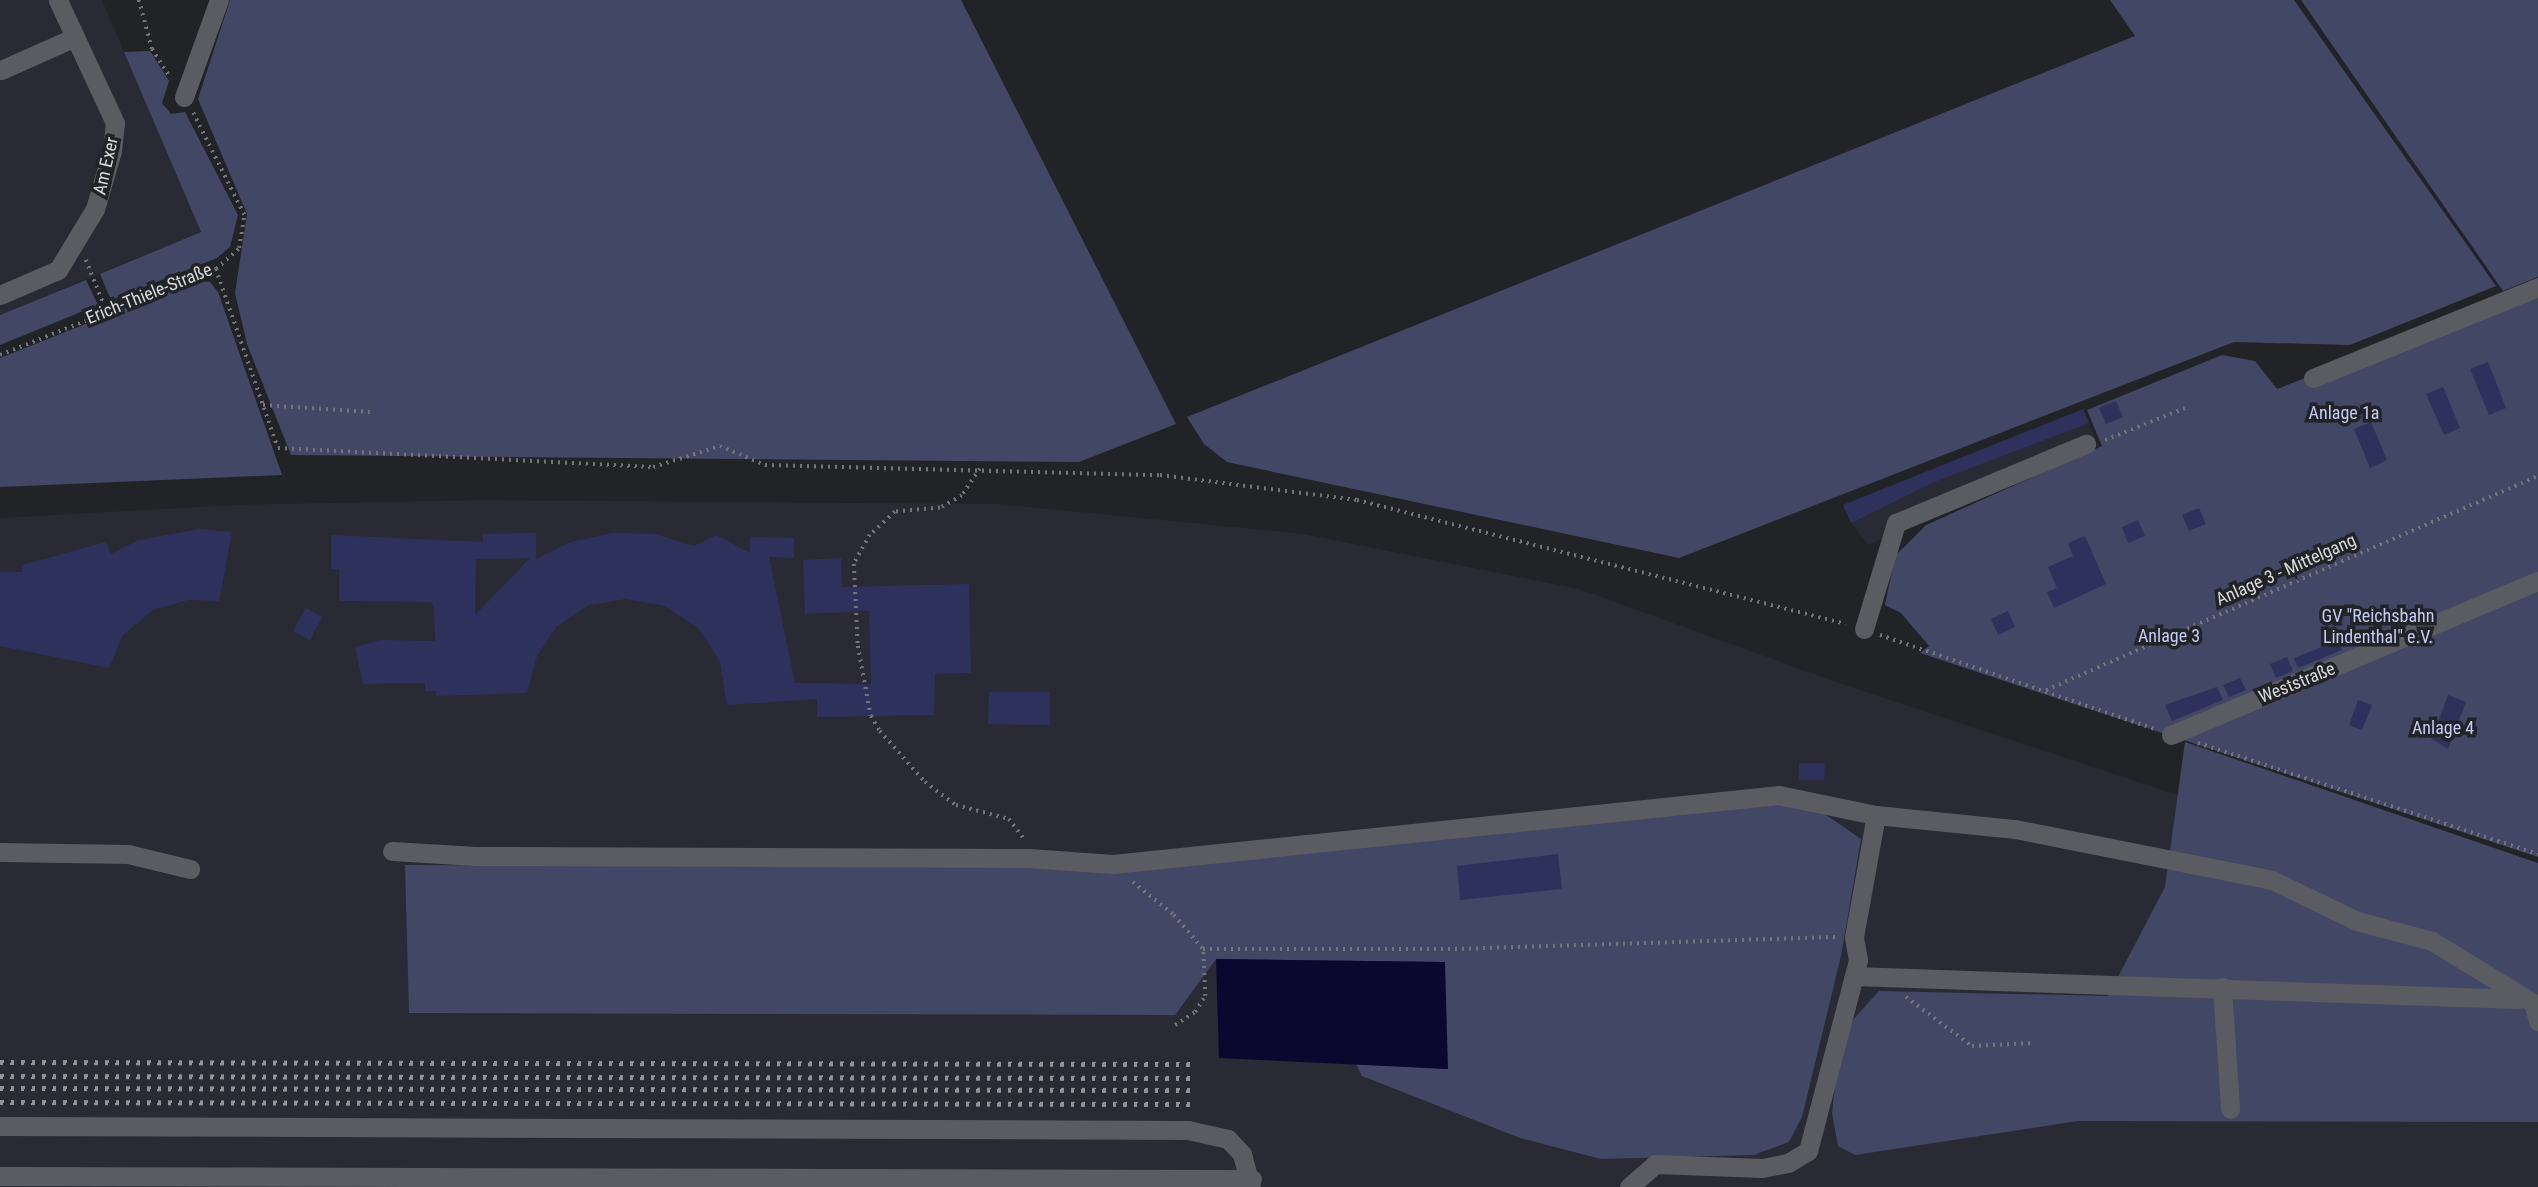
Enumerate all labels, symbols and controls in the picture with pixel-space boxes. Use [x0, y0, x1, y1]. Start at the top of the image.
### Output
street label: Am Exer [89, 135, 123, 197]
street label: Erich-Thiele-Straße [83, 259, 215, 329]
park label: Anlage 1a [2309, 402, 2379, 424]
street label: Anlage 3 - Mittelgang [2213, 529, 2359, 611]
park label: GV "Reichsbahn Lindenthal" e.V. [2322, 606, 2434, 648]
park label: Anlage 3 [2138, 625, 2200, 647]
street label: Weststraße [2256, 658, 2338, 708]
park label: Anlage 4 [2412, 717, 2474, 739]

